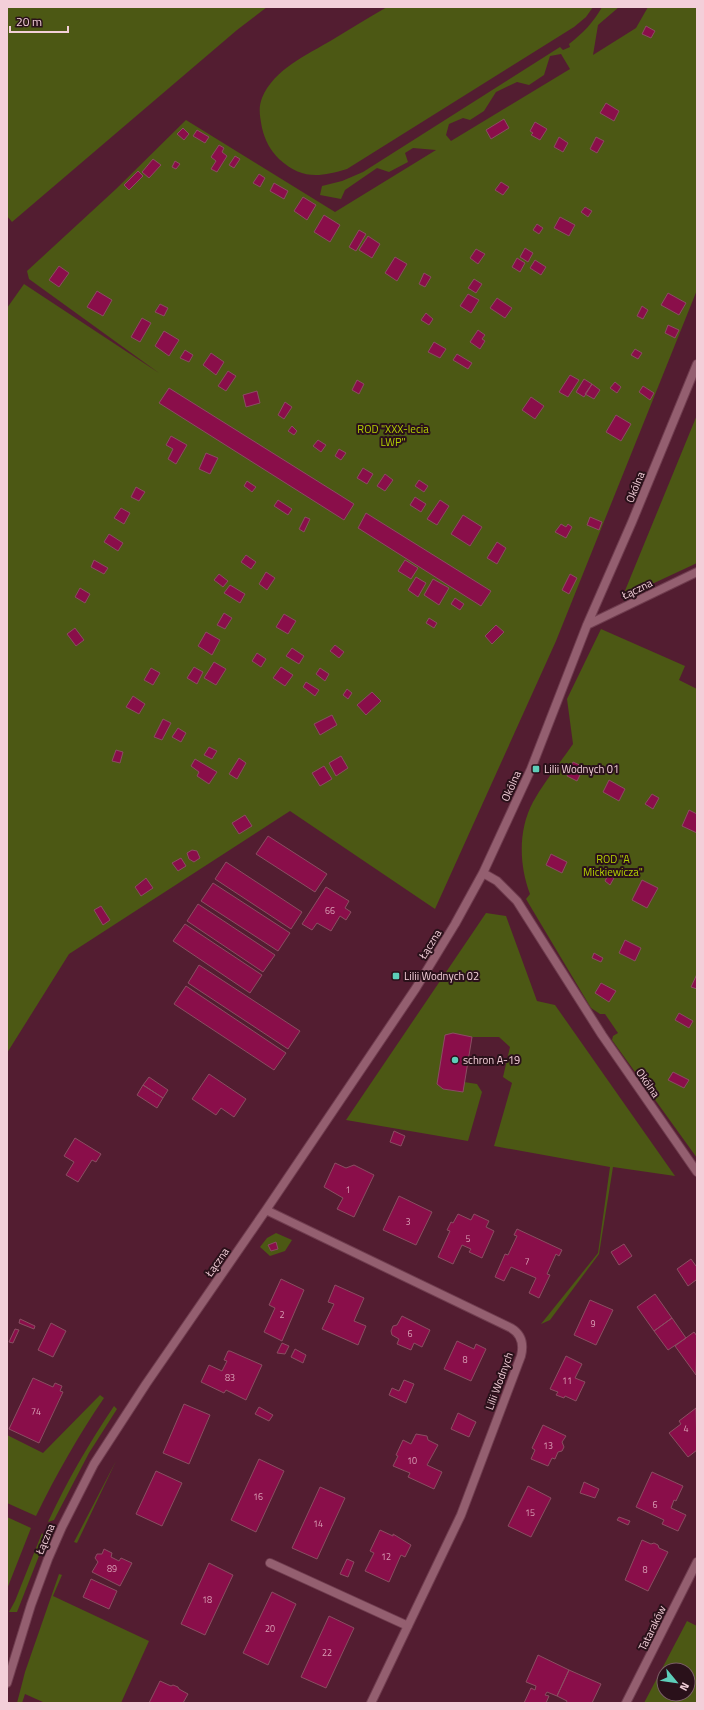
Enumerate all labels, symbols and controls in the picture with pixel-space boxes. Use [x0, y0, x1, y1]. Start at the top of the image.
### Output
scale bar [10, 8, 68, 34]
text: 20 m [16, 12, 42, 31]
park label: ROD "XXX-lecia LWP" [357, 421, 429, 450]
street label: Okólna [622, 469, 649, 505]
street label: Łączna [618, 575, 655, 604]
place label: Lilii Wodnych 01 [544, 761, 619, 777]
marker: Lilii Wodnych 01 [531, 764, 541, 774]
street label: Okólna [497, 768, 525, 804]
park label: ROD "A Mickiewicza" [583, 851, 643, 880]
house number: 66 [325, 904, 335, 917]
street label: Łączna [414, 926, 446, 963]
place label: Lilii Wodnych 02 [404, 968, 479, 984]
marker: Lilii Wodnych 02 [391, 971, 401, 981]
place label: schron A-19 [463, 1052, 520, 1068]
marker: schron A-19 [450, 1055, 460, 1065]
street label: Okólna [632, 1065, 664, 1101]
house number: 1 [345, 1183, 351, 1196]
house number: 3 [405, 1215, 411, 1228]
house number: 5 [465, 1232, 471, 1245]
street label: Łączna [201, 1244, 233, 1281]
house number: 7 [524, 1255, 530, 1268]
house number: 2 [279, 1308, 285, 1321]
house number: 9 [590, 1317, 596, 1330]
house number: 6 [407, 1327, 413, 1340]
street label: Lilii Wodnych [481, 1350, 517, 1412]
house number: 8 [462, 1353, 468, 1366]
house number: 83 [225, 1371, 235, 1384]
house number: 11 [562, 1374, 572, 1387]
house number: 74 [31, 1405, 41, 1418]
house number: 4 [683, 1422, 689, 1435]
house number: 13 [543, 1439, 553, 1452]
house number: 10 [407, 1454, 417, 1467]
house number: 16 [253, 1490, 263, 1503]
house number: 6 [652, 1498, 658, 1511]
house number: 15 [525, 1506, 535, 1519]
house number: 14 [313, 1517, 323, 1530]
street label: Łączna [31, 1521, 59, 1558]
house number: 12 [381, 1550, 391, 1563]
house number: 89 [107, 1562, 117, 1575]
house number: 8 [642, 1563, 648, 1576]
house number: 18 [202, 1593, 212, 1606]
street label: Tataraków [634, 1602, 670, 1653]
house number: 20 [265, 1622, 275, 1635]
house number: 22 [322, 1646, 332, 1659]
north arrow [656, 1662, 696, 1702]
text: N [676, 1680, 694, 1694]

